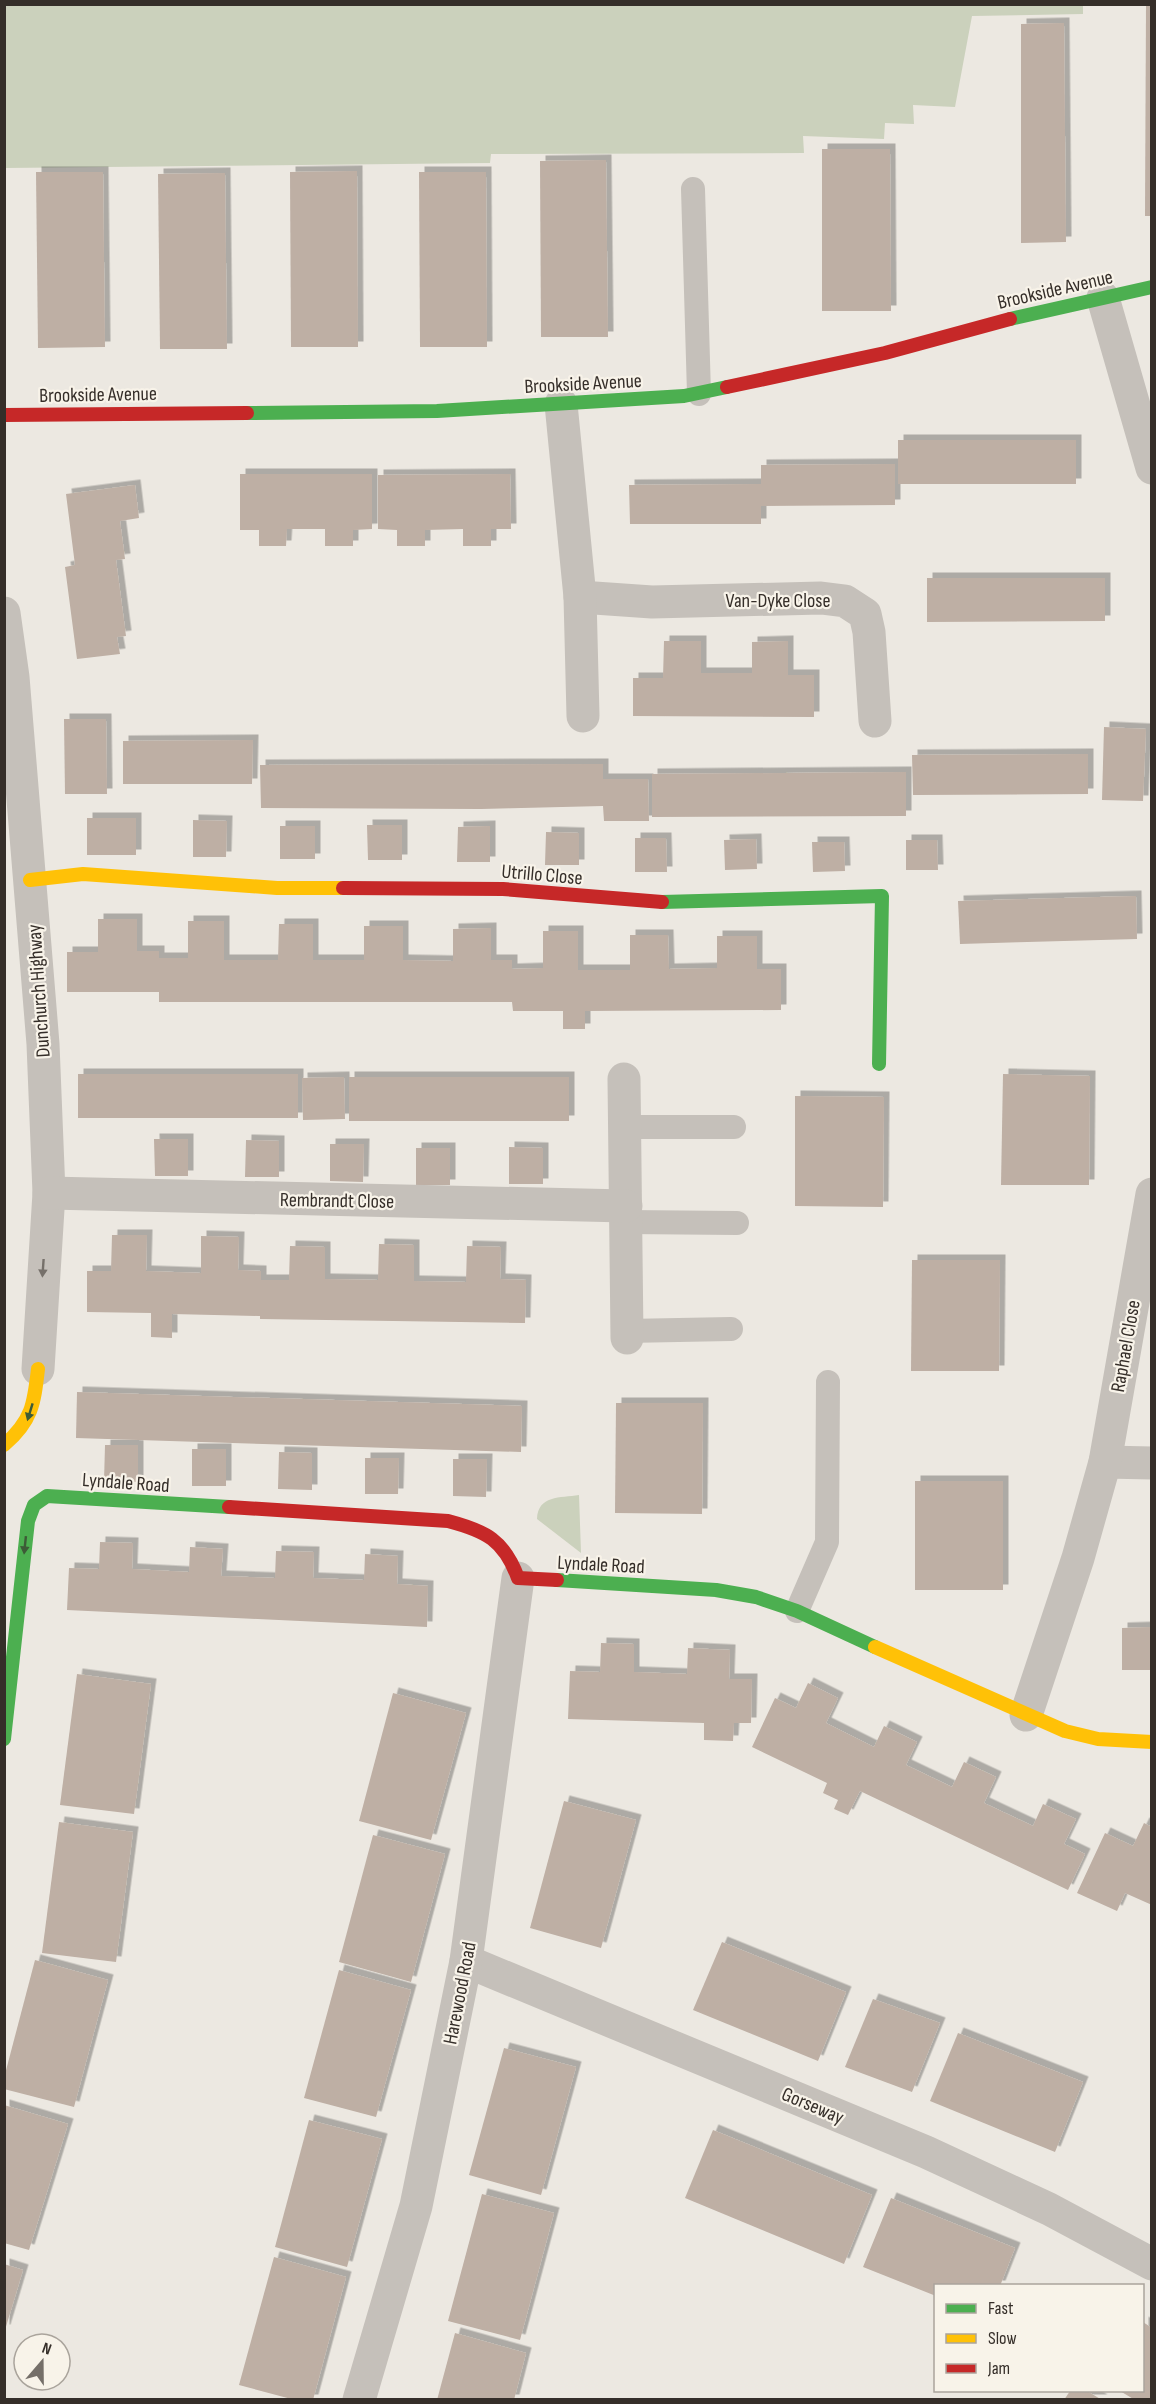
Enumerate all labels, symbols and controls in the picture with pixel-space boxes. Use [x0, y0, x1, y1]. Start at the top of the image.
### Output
street label: Brookside Avenue [995, 265, 1115, 315]
street label: Brookside Avenue [524, 369, 642, 399]
street label: Brookside Avenue [39, 382, 157, 408]
street label: Van-Dyke Close [726, 589, 830, 613]
street label: Utrillo Close [500, 859, 583, 890]
street label: Dunchurch Highway [22, 923, 56, 1058]
street label: Rembrandt Close [280, 1188, 394, 1214]
one-way arrow [39, 1259, 48, 1278]
street label: Raphael Close [1106, 1298, 1146, 1394]
one-way arrow [25, 1403, 34, 1421]
street label: Lyndale Road [81, 1468, 170, 1498]
one-way arrow [20, 1535, 30, 1554]
street label: Lyndale Road [557, 1551, 645, 1579]
street label: Harewood Road [438, 1940, 482, 2046]
street label: Gorseway [778, 2082, 848, 2130]
legend [934, 2284, 1144, 2392]
text: Fast [988, 2298, 1014, 2319]
text: Slow [988, 2328, 1017, 2349]
north arrow [12, 2332, 72, 2392]
text: N [39, 2339, 54, 2360]
text: Jam [987, 2358, 1010, 2379]

